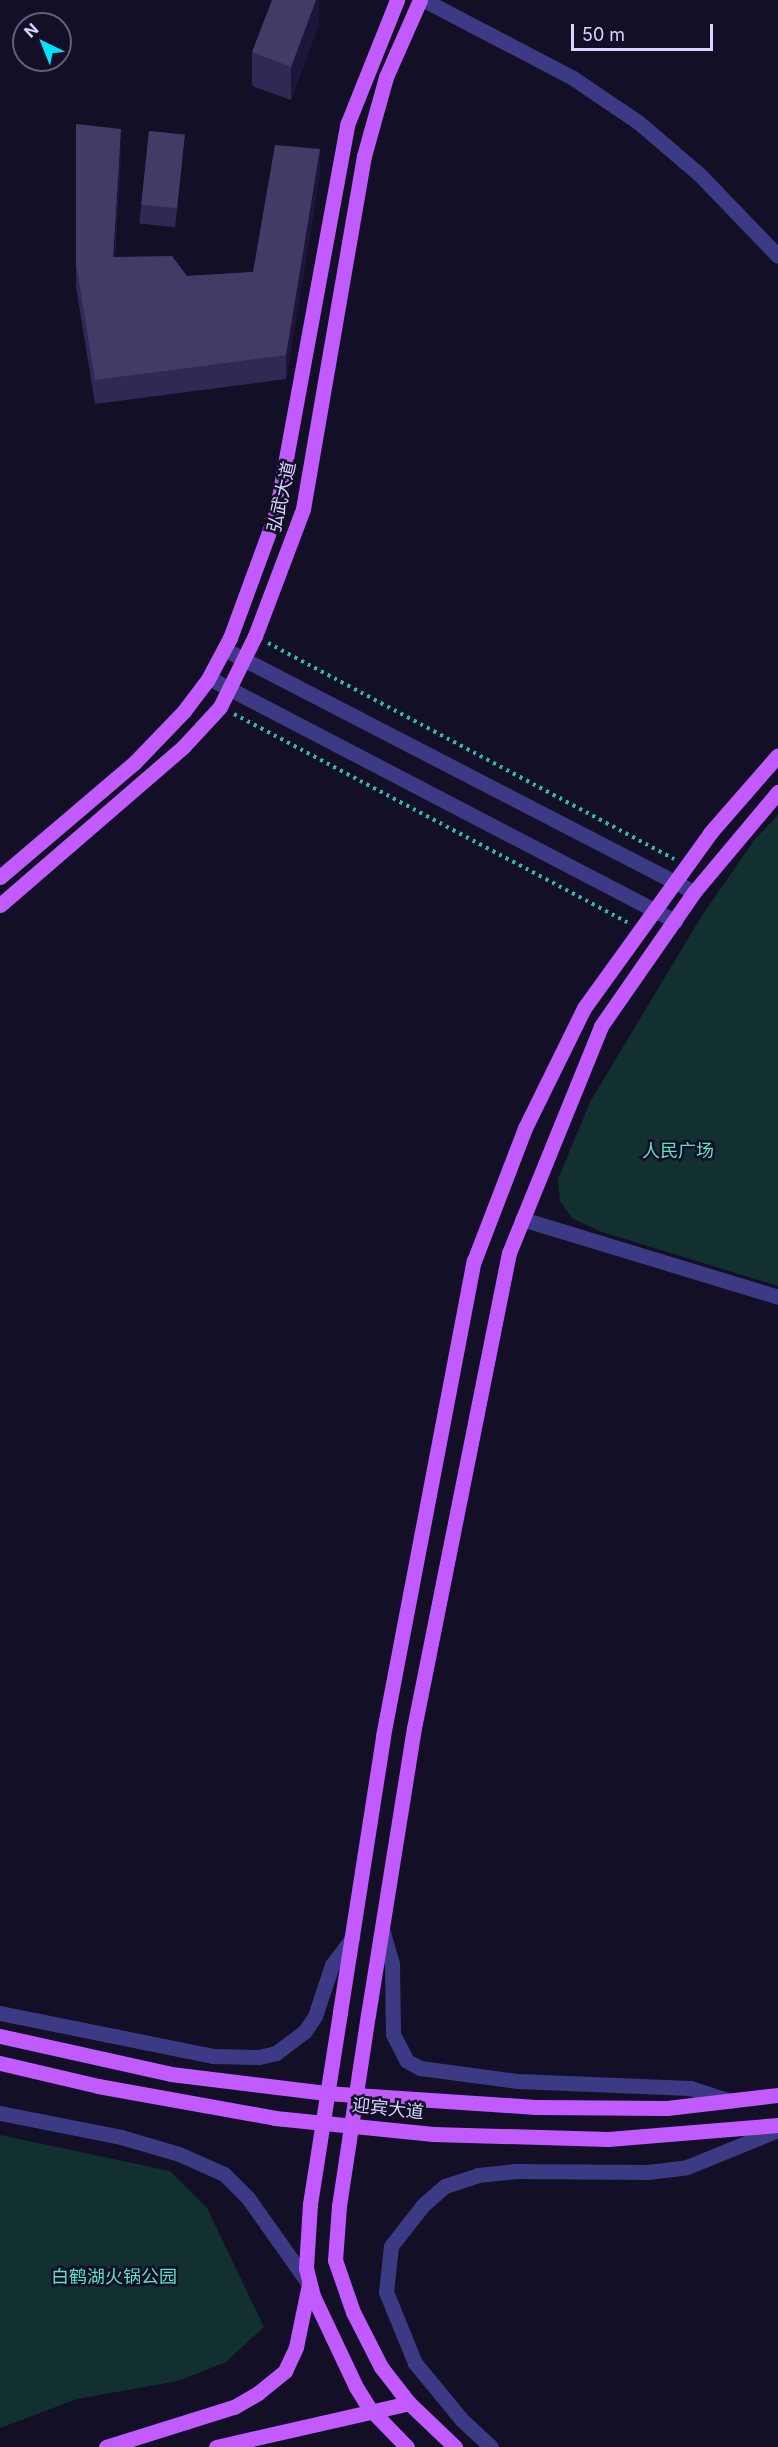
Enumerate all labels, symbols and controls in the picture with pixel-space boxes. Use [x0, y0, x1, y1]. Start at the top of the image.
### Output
north arrow [12, 12, 72, 72]
scale bar [574, 12, 716, 50]
text: N [20, 19, 42, 42]
text: 50 m [582, 24, 625, 45]
street label: 弘武大道 [263, 459, 301, 535]
park label: 人民广场 [642, 1140, 714, 1162]
street label: 迎宾大道 [351, 2094, 425, 2124]
park label: 白鹤湖火锅公园 [51, 2266, 177, 2288]

